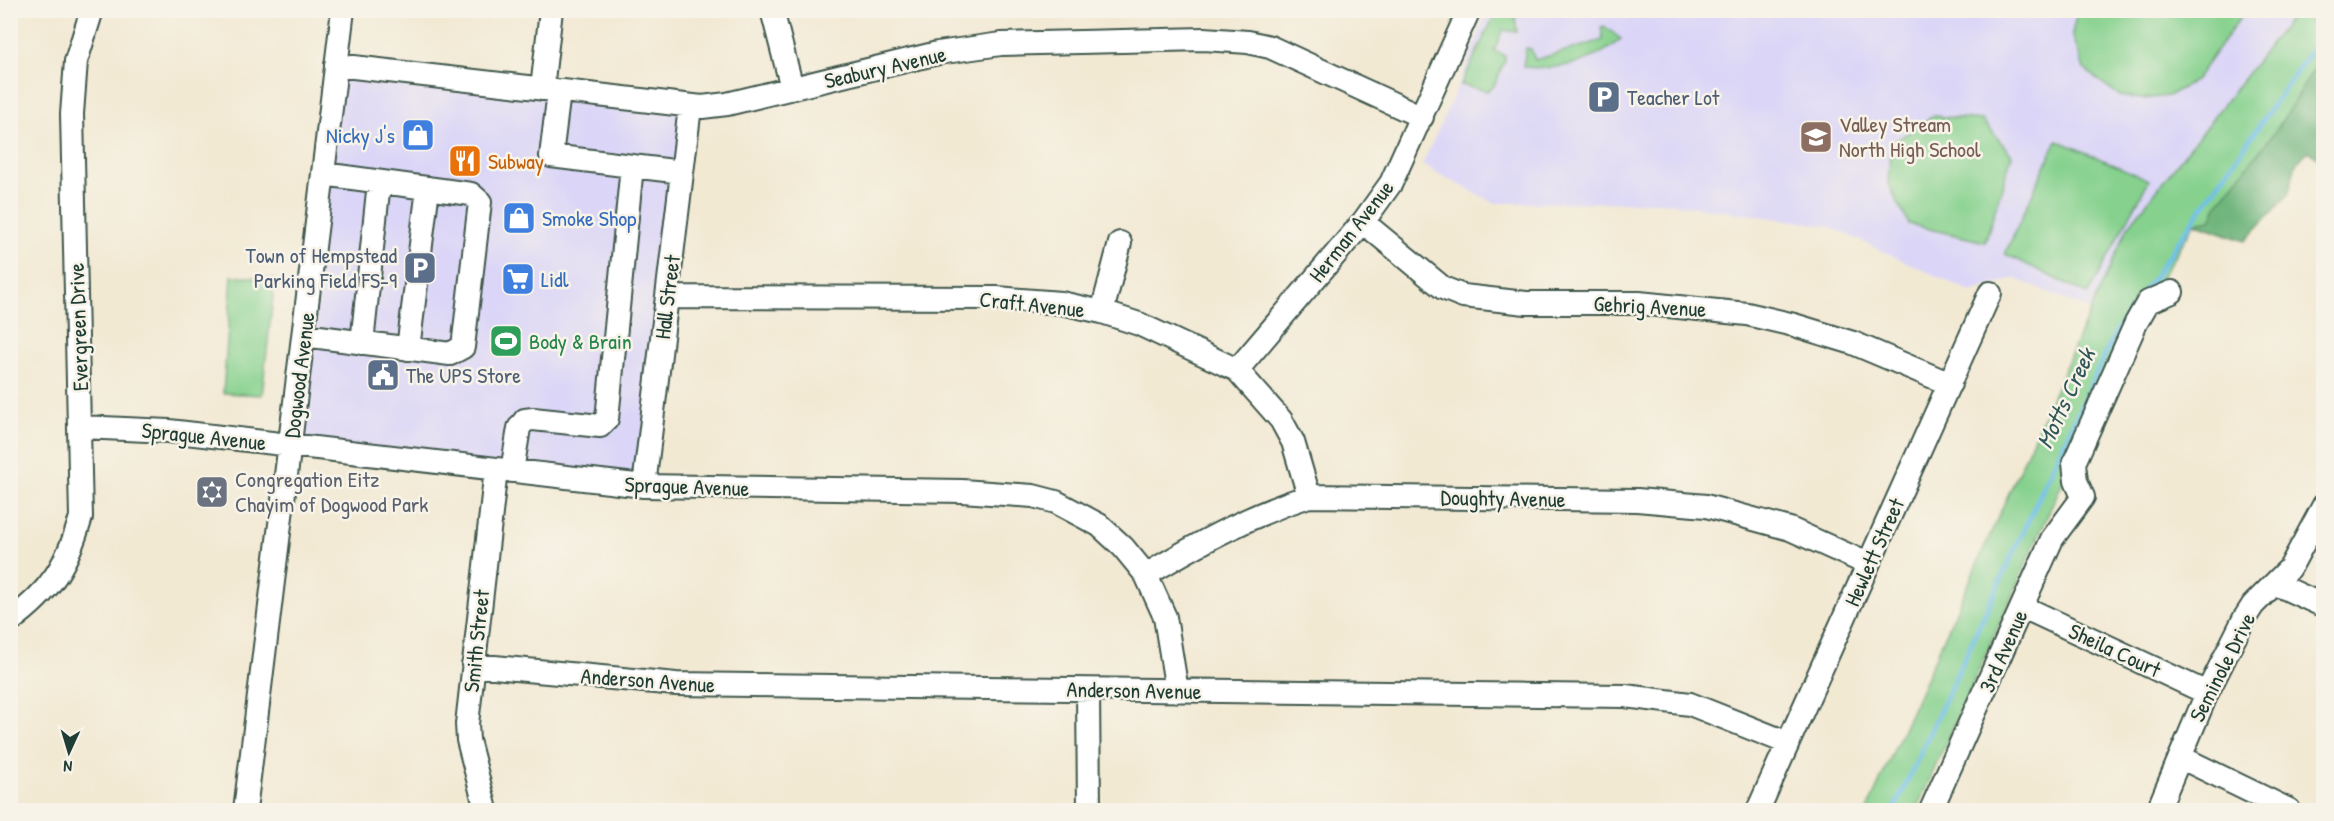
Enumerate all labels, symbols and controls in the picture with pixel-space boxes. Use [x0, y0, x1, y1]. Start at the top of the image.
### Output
street label: Seabury Avenue [821, 38, 949, 96]
parking icon: Teacher Lot [1586, 79, 1622, 115]
place label: Teacher Lot [1627, 82, 1720, 112]
place label: Valley Stream North High School [1839, 109, 1981, 164]
shop icon: Nicky J's [400, 117, 436, 153]
school or university icon: Valley Stream North High School [1798, 119, 1834, 155]
place label: Nicky J's [326, 120, 395, 150]
restaurant icon: Subway [447, 143, 483, 179]
place label: Subway [488, 146, 544, 176]
street label: Herman Avenue [1302, 174, 1400, 288]
shop icon: Smoke Shop [501, 200, 537, 236]
place label: Smoke Shop [542, 203, 637, 233]
place label: Town of Hempstead Parking Field FS-9 [245, 240, 397, 295]
parking icon: Town of Hempstead Parking Field FS-9 [402, 250, 438, 286]
street label: Hall Street [647, 253, 687, 341]
supermarket icon: Lidl [500, 261, 536, 297]
street label: Evergreen Drive [61, 262, 95, 391]
place label: Lidl [541, 264, 569, 294]
street label: Craft Avenue [978, 284, 1086, 324]
street label: Gehrig Avenue [1593, 288, 1707, 324]
street label: Dogwood Avenue [276, 310, 322, 440]
sports icon: Body & Brain [488, 323, 524, 359]
place label: Body & Brain [529, 326, 632, 356]
water label: Motts Creek [2028, 341, 2103, 453]
public building icon: The UPS Store [365, 357, 401, 393]
place label: The UPS Store [406, 360, 521, 390]
street label: Sprague Avenue [140, 415, 268, 457]
place label: Congregation Eitz Chayim of Dogwood Park [235, 464, 428, 519]
street label: Sprague Avenue [624, 469, 750, 503]
synagogue icon: Congregation Eitz Chayim of Dogwood Park [194, 474, 230, 510]
street label: Doughty Avenue [1440, 482, 1566, 514]
street label: Hewlett Street [1837, 493, 1911, 611]
street label: Smith Street [456, 588, 496, 694]
street label: 3rd Avenue [1971, 605, 2035, 697]
street label: Seminole Drive [2182, 607, 2262, 727]
street label: Sheila Court [2064, 616, 2166, 685]
street label: Anderson Avenue [580, 660, 716, 700]
street label: Anderson Avenue [1066, 674, 1202, 706]
north arrow [39, 722, 99, 782]
text: N [62, 756, 73, 778]

